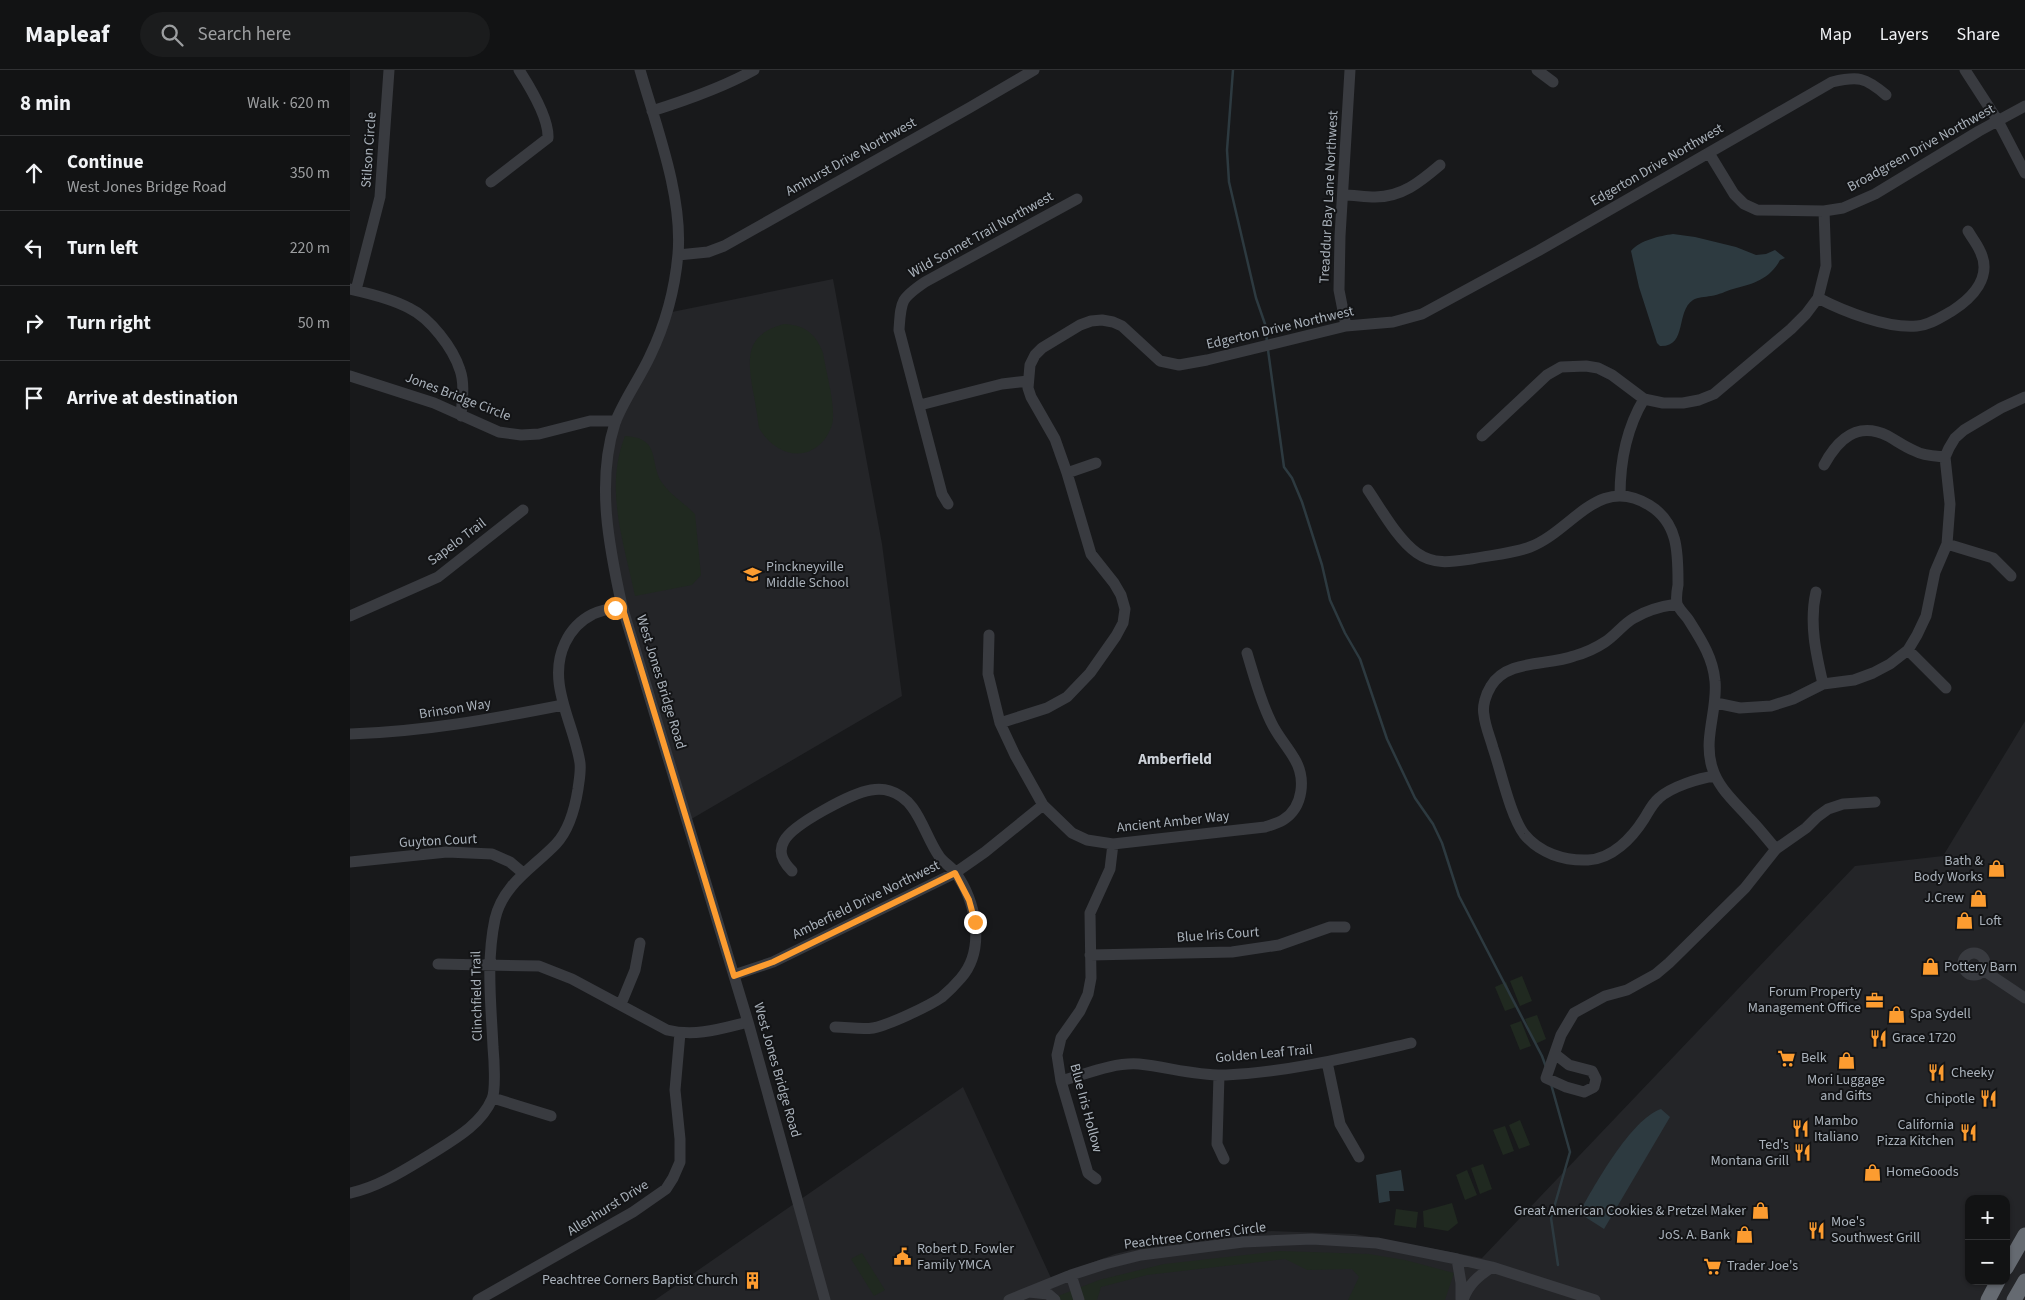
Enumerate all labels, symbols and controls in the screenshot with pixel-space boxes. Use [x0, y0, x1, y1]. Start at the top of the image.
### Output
search box [140, 12, 490, 57]
text: Mapleaf [25, 17, 110, 52]
icon: search [158, 21, 186, 49]
text: Search here [198, 21, 291, 48]
text: Map [1820, 22, 1852, 47]
text: Layers [1880, 22, 1929, 47]
text: Share [1957, 22, 2000, 47]
text: 8 min [20, 88, 71, 118]
text: Walk · 620 m [247, 92, 330, 114]
street label: Broadgreen Drive Northwest [1844, 99, 1998, 197]
street label: Treaddur Bay Lane Northwest [1314, 110, 1344, 284]
street label: Stilson Circle [356, 111, 382, 189]
street label: Amhurst Drive Northwest [782, 113, 920, 201]
street label: Edgerton Drive Northwest [1587, 119, 1727, 211]
text: Continue [67, 149, 144, 176]
icon: ahead [20, 159, 48, 187]
text: 350 m [290, 162, 330, 184]
text: West Jones Bridge Road [67, 176, 227, 198]
street label: Wild Sonnet Trail Northwest [905, 187, 1057, 283]
icon: left [20, 234, 48, 262]
text: Turn left [67, 235, 138, 262]
text: 220 m [290, 237, 330, 259]
street label: Edgerton Drive Northwest [1204, 301, 1356, 355]
icon: right [20, 309, 48, 337]
text: Turn right [67, 310, 151, 337]
text: 50 m [298, 312, 330, 334]
street label: Jones Bridge Circle [402, 368, 514, 426]
icon: arrive [20, 384, 48, 412]
text: Arrive at destination [67, 385, 238, 412]
street label: Sapelo Trail [424, 513, 491, 571]
place label: Pinckneyville Middle School [766, 557, 849, 593]
school or university icon: Pinckneyville Middle School [742, 565, 762, 585]
route start [604, 597, 627, 620]
street label: West Jones Bridge Road [631, 612, 691, 752]
street label: Brinson Way [418, 693, 493, 725]
district label: Amberfield [1137, 749, 1212, 770]
street label: Ancient Amber Way [1116, 806, 1231, 838]
street label: Guyton Court [398, 829, 478, 853]
place label: Bath & Body Works [1914, 851, 1983, 887]
street label: Amberfield Drive Northwest [789, 855, 943, 944]
shop icon: Bath & Body Works [1987, 859, 2007, 879]
place label: J.Crew [1924, 888, 1964, 908]
shop icon: J.Crew [1968, 888, 1988, 908]
route end [964, 911, 987, 934]
shop icon: Loft [1955, 911, 1975, 931]
place label: Loft [1979, 911, 2002, 931]
street label: Blue Iris Court [1176, 922, 1260, 948]
street label: Clinchfield Trail [466, 950, 488, 1042]
shop icon: Pottery Barn [1920, 957, 1940, 977]
place label: Pottery Barn [1944, 957, 2017, 977]
place label: Forum Property Management Office [1748, 982, 1861, 1018]
office icon: Forum Property Management Office [1865, 990, 1885, 1010]
street label: West Jones Bridge Road [748, 1000, 806, 1140]
shop icon: Spa Sydell [1886, 1004, 1906, 1024]
place label: Spa Sydell [1910, 1004, 1971, 1024]
restaurant icon: Grace 1720 [1868, 1028, 1888, 1048]
place label: Grace 1720 [1892, 1028, 1956, 1048]
street label: Golden Leaf Trail [1214, 1040, 1314, 1068]
supermarket icon: Belk [1777, 1048, 1797, 1068]
place label: Belk [1801, 1048, 1827, 1068]
shop icon: Mori Luggage and Gifts [1836, 1050, 1856, 1070]
street label: Blue Iris Hollow [1065, 1061, 1107, 1155]
restaurant icon: Cheeky [1927, 1063, 1947, 1083]
place label: Cheeky [1951, 1063, 1994, 1083]
place label: Mori Luggage and Gifts [1807, 1070, 1885, 1106]
place label: Chipotle [1926, 1089, 1975, 1109]
restaurant icon: Chipotle [1979, 1089, 1999, 1109]
place label: Mambo Italiano [1814, 1111, 1859, 1147]
place label: California Pizza Kitchen [1877, 1115, 1954, 1151]
restaurant icon: Mambo Italiano [1790, 1119, 1810, 1139]
restaurant icon: California Pizza Kitchen [1958, 1123, 1978, 1143]
place label: Ted's Montana Grill [1710, 1135, 1789, 1171]
restaurant icon: Ted's Montana Grill [1793, 1143, 1813, 1163]
shop icon: HomeGoods [1862, 1162, 1882, 1182]
place label: HomeGoods [1886, 1162, 1959, 1182]
street label: Allenhurst Drive [563, 1175, 653, 1241]
map controls [1965, 1195, 2010, 1285]
button: + [1965, 1195, 2010, 1240]
place label: Great American Cookies & Pretzel Maker [1514, 1201, 1746, 1221]
shop icon: Great American Cookies & Pretzel Maker [1750, 1201, 1770, 1221]
place label: Moe's Southwest Grill [1831, 1212, 1921, 1248]
street label: Peachtree Corners Circle [1123, 1217, 1267, 1255]
restaurant icon: Moe's Southwest Grill [1807, 1220, 1827, 1240]
place label: JoS. A. Bank [1658, 1225, 1730, 1245]
shop icon: JoS. A. Bank [1734, 1225, 1754, 1245]
place label: Robert D. Fowler Family YMCA [917, 1239, 1014, 1275]
button: − [1965, 1240, 2010, 1285]
public building icon: Robert D. Fowler Family YMCA [893, 1247, 913, 1267]
supermarket icon: Trader Joe's [1703, 1256, 1723, 1276]
place label: Trader Joe's [1727, 1256, 1798, 1276]
place label: Peachtree Corners Baptist Church [542, 1270, 738, 1290]
building icon: Peachtree Corners Baptist Church [742, 1270, 762, 1290]

